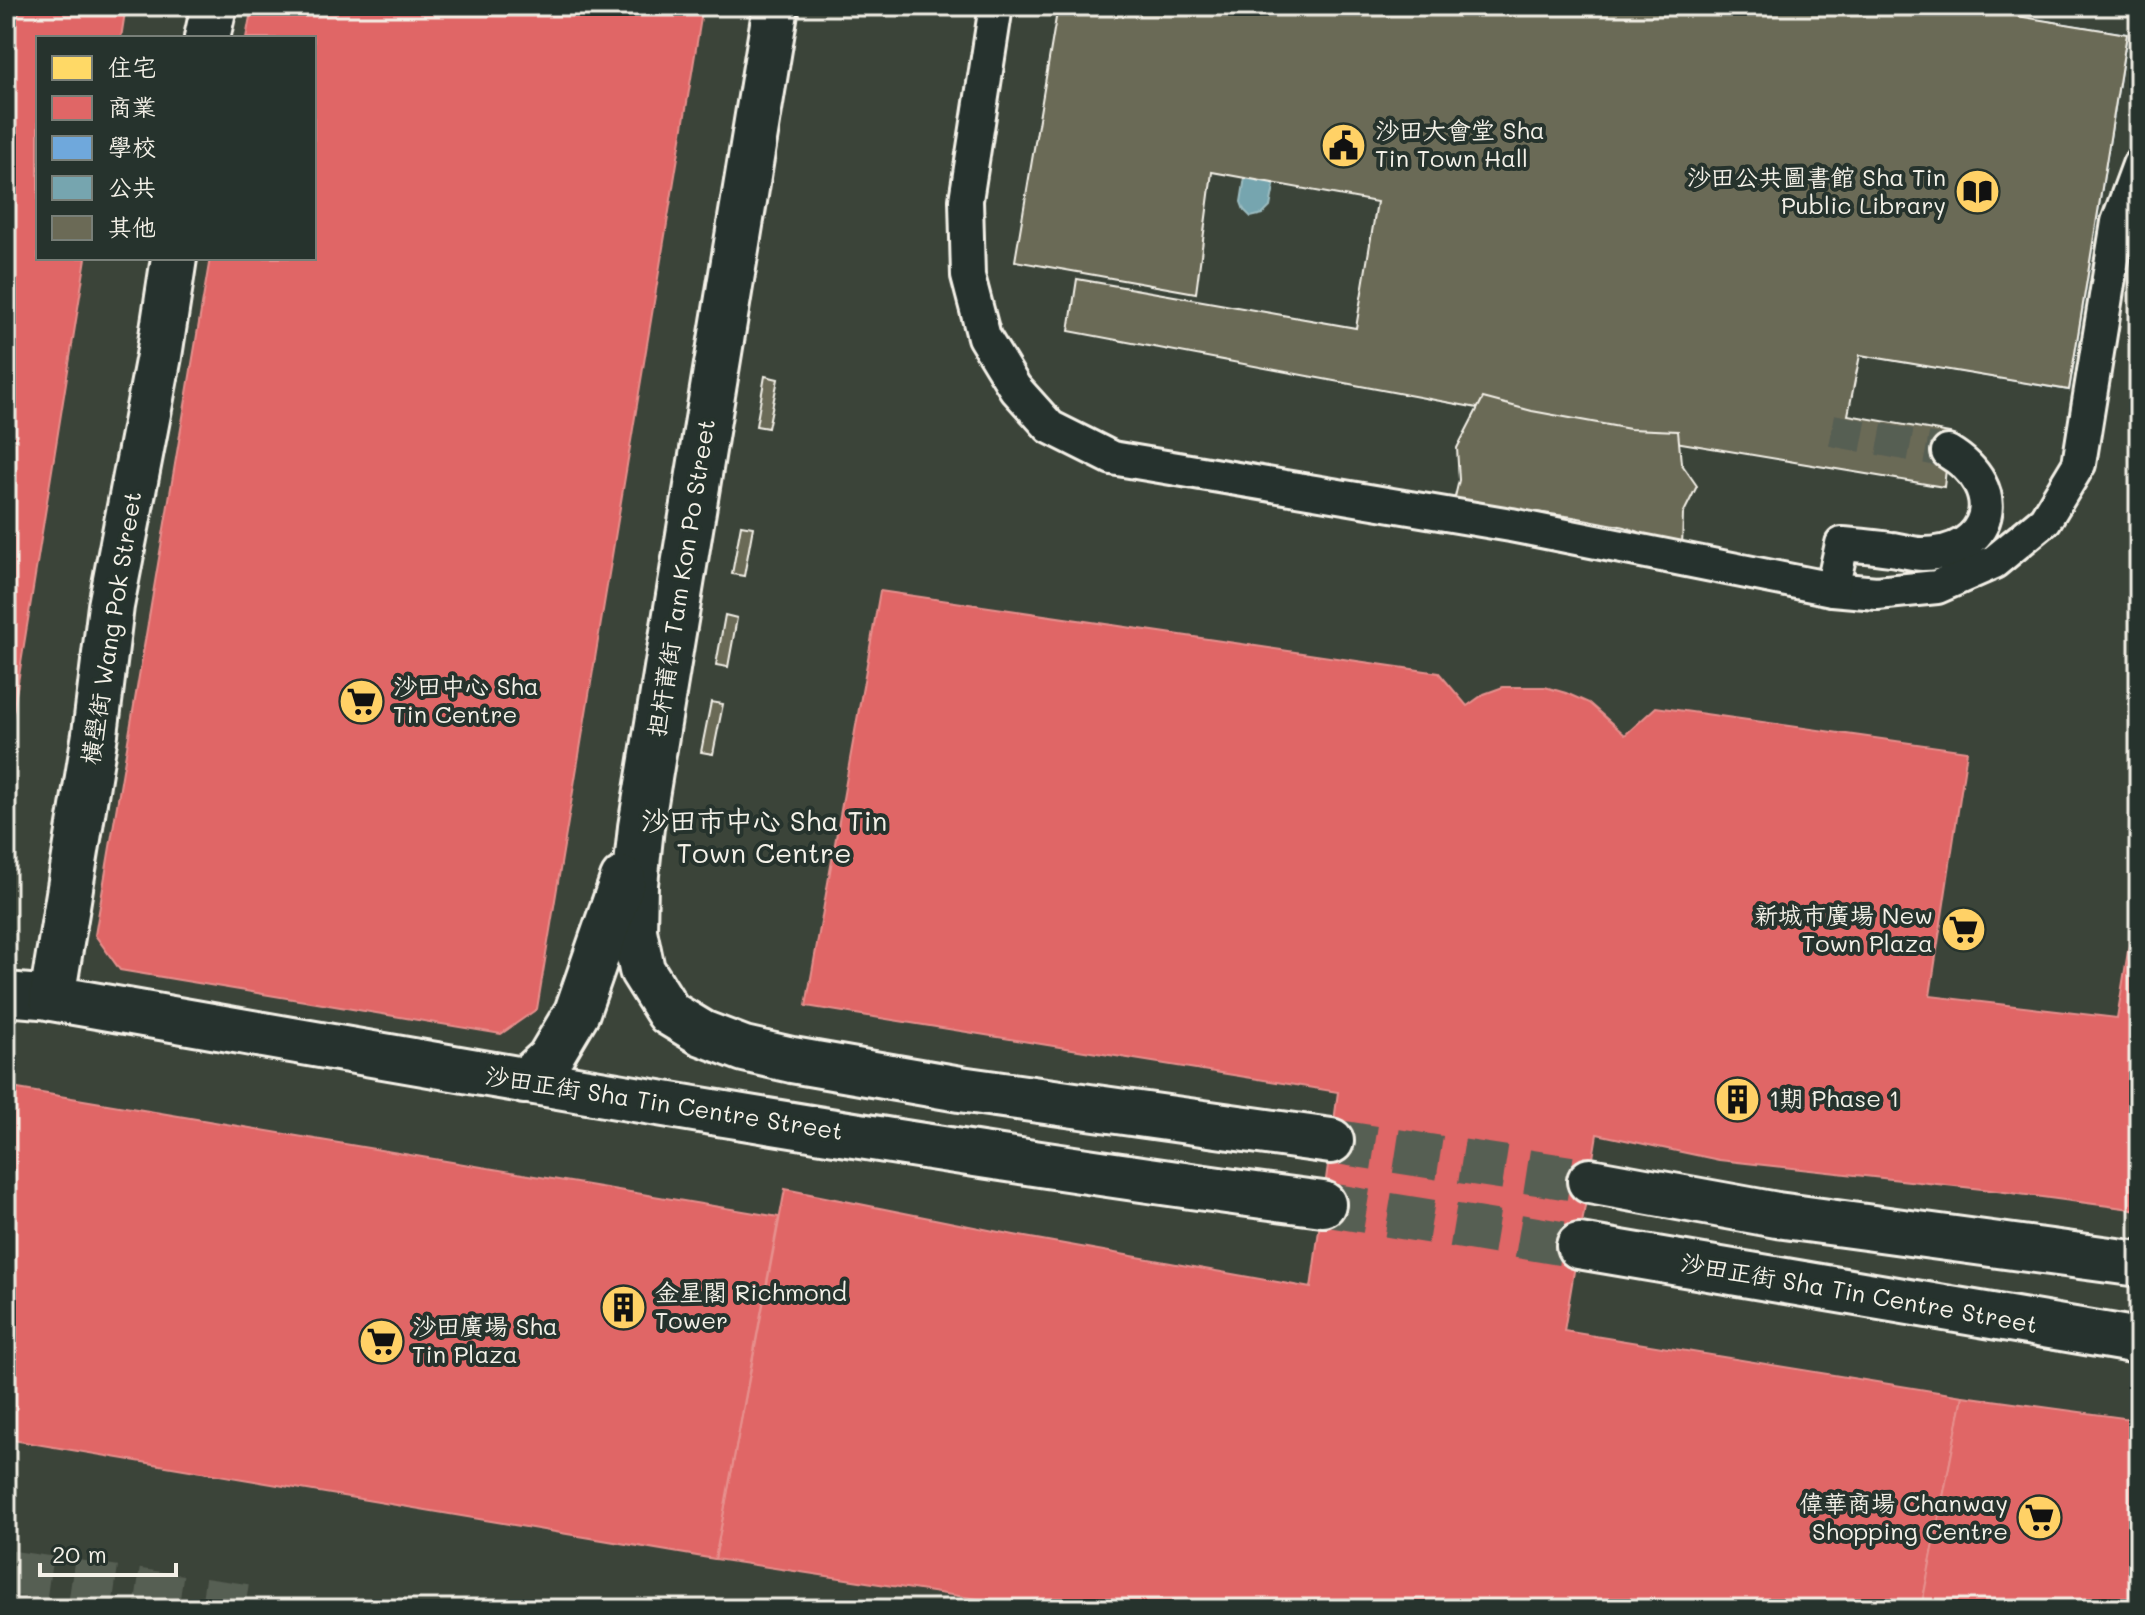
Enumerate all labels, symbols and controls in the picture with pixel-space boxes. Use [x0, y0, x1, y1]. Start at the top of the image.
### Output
legend [36, 36, 316, 260]
text: 住宅 [108, 51, 156, 82]
text: 商業 [108, 91, 156, 122]
place label: 沙田大會堂 Sha Tin Town Hall [1375, 114, 1545, 173]
public building icon: 沙田大會堂 Sha Tin Town Hall [1320, 121, 1368, 169]
text: 學校 [108, 131, 156, 162]
place label: 沙田公共圖書館 Sha Tin Public Library [1687, 161, 1946, 220]
library icon: 沙田公共圖書館 Sha Tin Public Library [1953, 168, 2001, 216]
text: 公共 [108, 171, 156, 202]
text: 其他 [108, 211, 156, 242]
street label: 担杆莆街 Tam Kon Po Street [640, 417, 721, 739]
street label: 橫壆街 Wang Pok Street [74, 489, 147, 767]
place label: 沙田中心 Sha Tin Centre [393, 670, 539, 729]
supermarket icon: 沙田中心 Sha Tin Centre [338, 677, 386, 725]
district label: 沙田市中心 Sha Tin Town Centre [641, 802, 887, 870]
place label: 新城市廣場 New Town Plaza [1754, 899, 1933, 958]
supermarket icon: 新城市廣場 New Town Plaza [1940, 906, 1988, 954]
street label: 沙田正街 Sha Tin Centre Street [483, 1059, 845, 1146]
building icon: 1期 Phase 1 [1714, 1075, 1762, 1123]
place label: 1期 Phase 1 [1769, 1082, 1900, 1113]
street label: 沙田正街 Sha Tin Centre Street [1678, 1246, 2040, 1339]
place label: 金星閣 Richmond Tower [655, 1276, 847, 1335]
building icon: 金星閣 Richmond Tower [600, 1283, 648, 1331]
place label: 沙田廣場 Sha Tin Plaza [412, 1310, 558, 1369]
supermarket icon: 沙田廣場 Sha Tin Plaza [357, 1317, 405, 1365]
place label: 偉華商場 Chanway Shopping Centre [1799, 1487, 2008, 1546]
supermarket icon: 偉華商場 Chanway Shopping Centre [2015, 1494, 2063, 1542]
scale bar [40, 1527, 176, 1577]
text: 20 m [52, 1538, 107, 1569]

